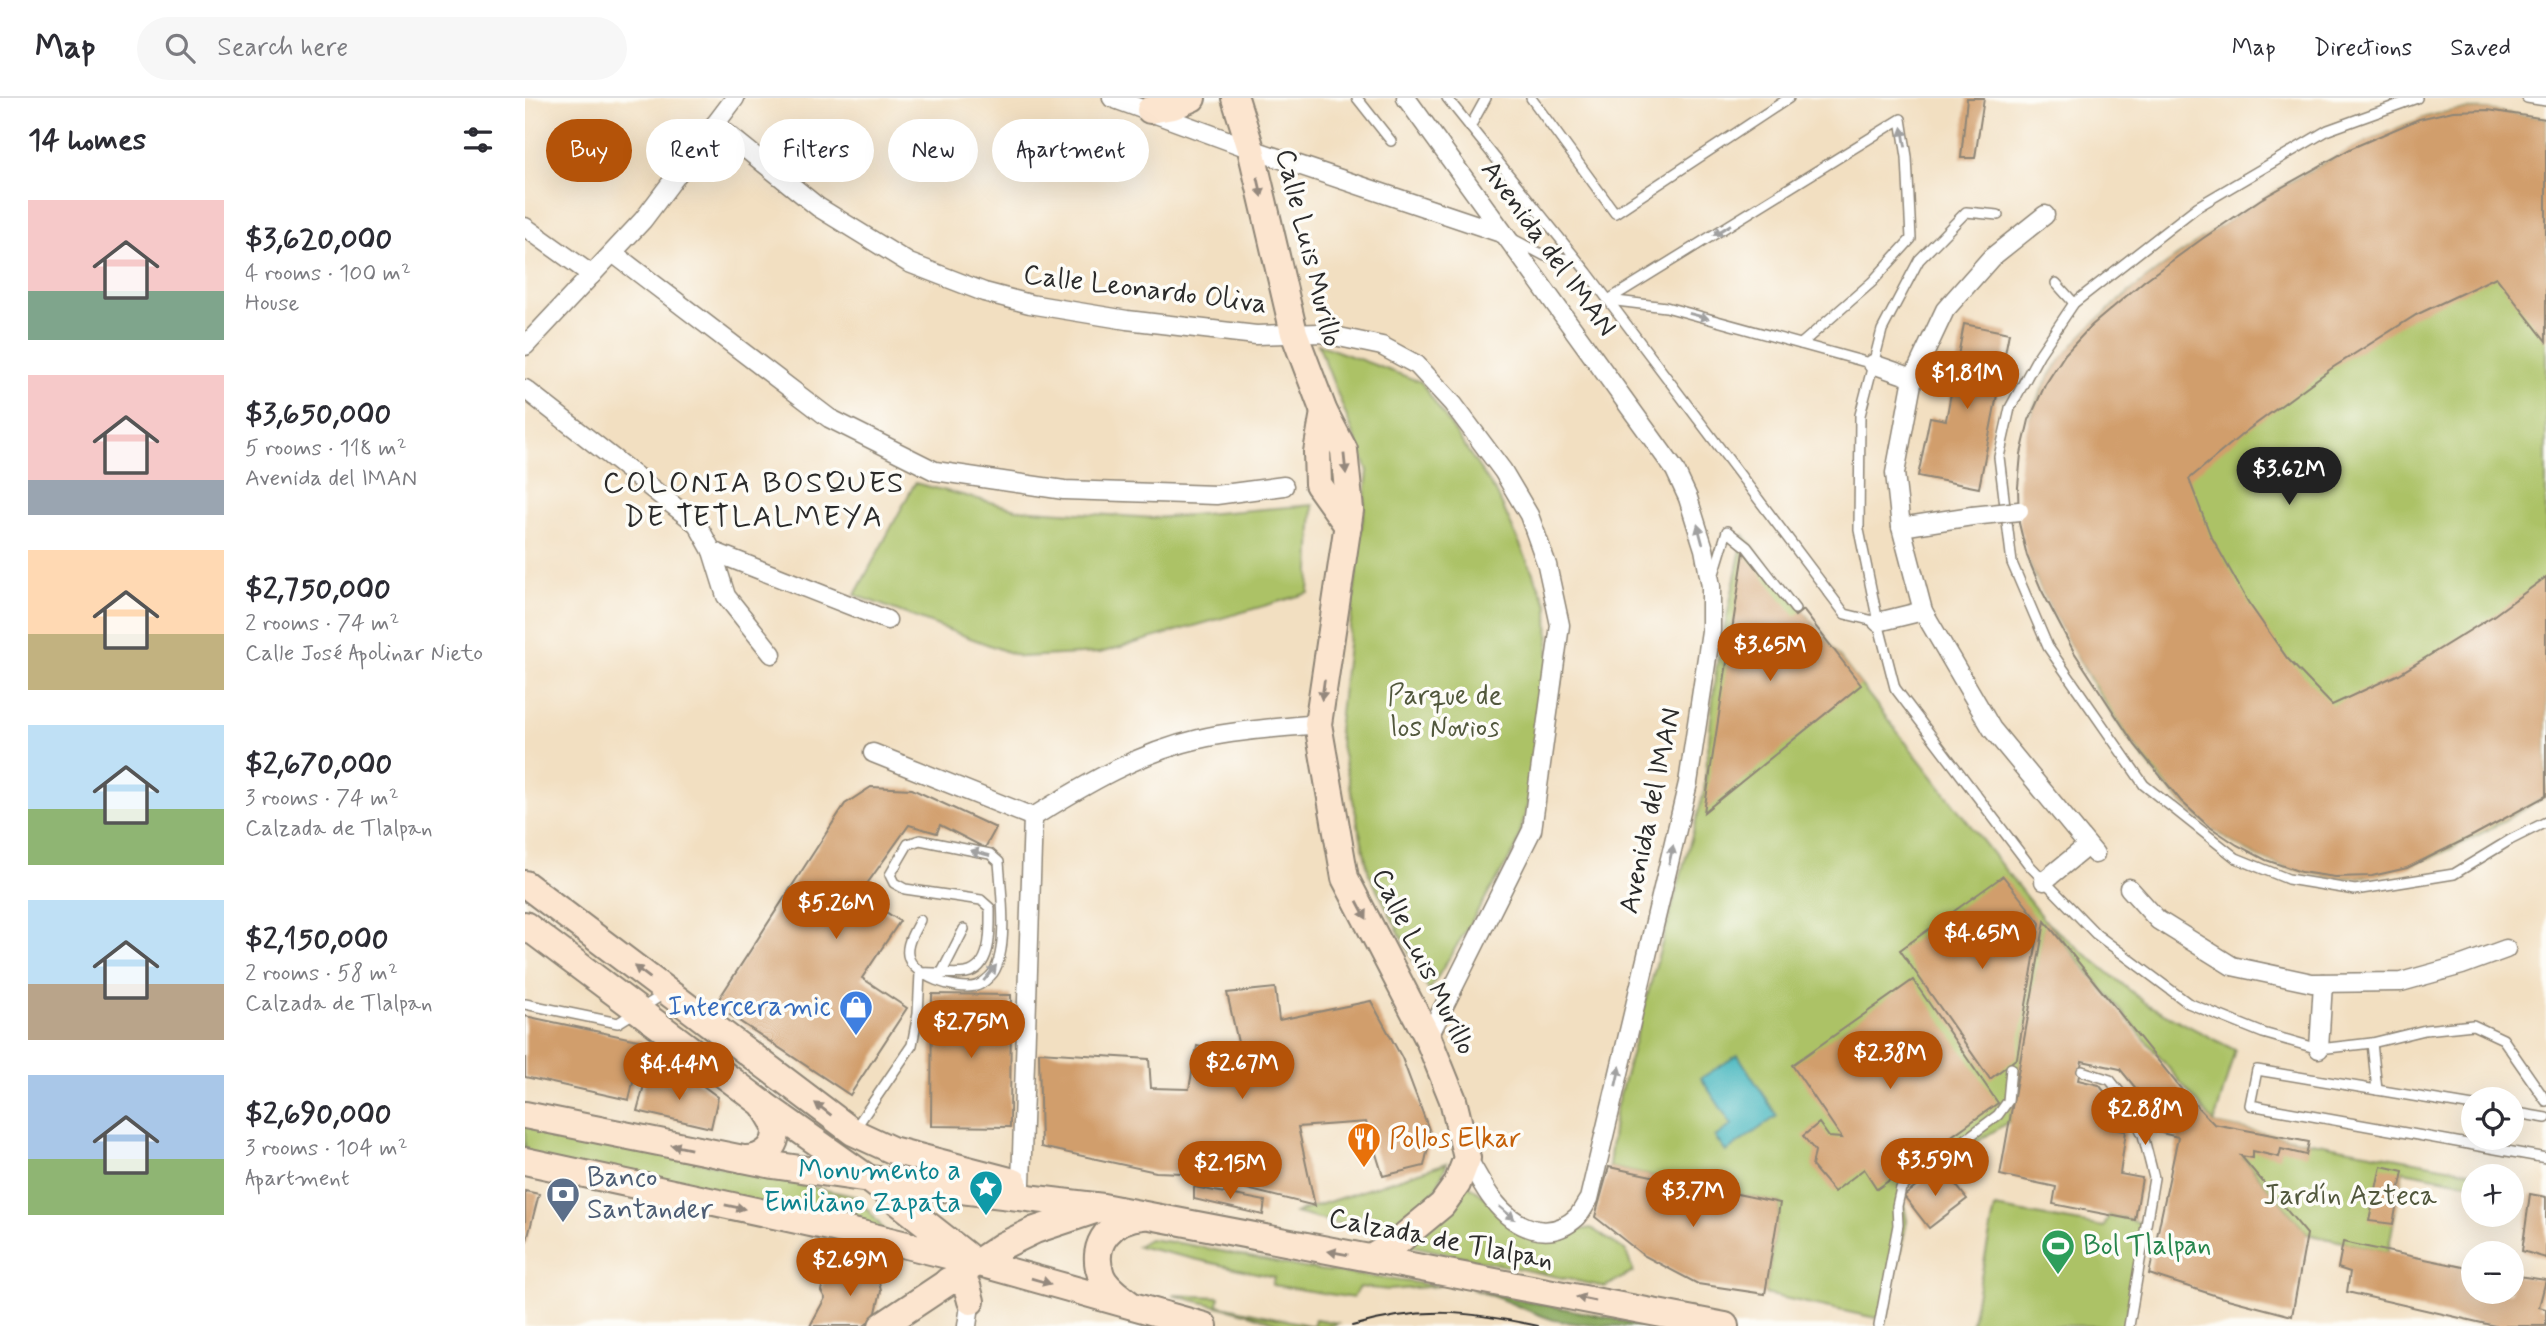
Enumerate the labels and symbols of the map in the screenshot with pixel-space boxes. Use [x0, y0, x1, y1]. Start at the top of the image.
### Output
one-way arrow [1898, 125, 1909, 147]
street label: Calle Luis Murillo [1266, 145, 1350, 351]
street label: Avenida del IMAN [1471, 153, 1625, 345]
one-way arrow [1255, 176, 1266, 198]
one-way arrow [1713, 224, 1732, 236]
street label: Calle Leonardo Oliva [1021, 257, 1269, 323]
one-way arrow [1689, 311, 1710, 321]
pin: $1.81M [1910, 352, 2024, 411]
pin: $3.62M [2232, 448, 2346, 507]
one-way arrow [1340, 454, 1351, 476]
district label: COLONIA BOSQUES DE TETLALMEYA [603, 464, 905, 537]
one-way arrow [1694, 523, 1705, 545]
pin: $3.65M [1713, 624, 1827, 683]
park label: Parque de los Novios [1388, 678, 1502, 747]
one-way arrow [1317, 679, 1328, 701]
street label: Avenida del IMAN [1611, 705, 1691, 917]
one-way arrow [1666, 844, 1677, 866]
one-way arrow [969, 847, 991, 858]
street label: Calle Luis Murillo [1362, 863, 1484, 1061]
pin: $5.26M [779, 882, 893, 941]
one-way arrow [1356, 900, 1367, 920]
pin: $4.65M [1925, 912, 2039, 971]
one-way arrow [982, 964, 997, 982]
one-way arrow [633, 965, 651, 979]
shop icon: Interceramic [837, 988, 875, 1037]
place label: Interceramic [668, 989, 831, 1026]
pin: $2.75M [914, 1000, 1028, 1060]
pin: $2.38M [1833, 1032, 1947, 1091]
pin: $4.44M [622, 1042, 736, 1102]
pin: $2.67M [1185, 1042, 1299, 1101]
one-way arrow [1613, 1065, 1624, 1087]
pin: $2.88M [2088, 1088, 2202, 1147]
one-way arrow [815, 1102, 833, 1117]
restaurant icon: Pollos Elkar [1345, 1120, 1383, 1169]
place label: Pollos Elkar [1389, 1121, 1521, 1158]
pin: $3.59M [1878, 1138, 1992, 1198]
one-way arrow [670, 1141, 692, 1152]
pin: $2.15M [1173, 1142, 1287, 1201]
place label: Monumento a Emiliano Zapata [764, 1153, 961, 1222]
place label: Banco Santander [587, 1160, 714, 1229]
place icon: Monumento a Emiliano Zapata [967, 1168, 1005, 1217]
pin: $3.7M [1644, 1170, 1742, 1229]
bank icon: Banco Santander [544, 1175, 582, 1224]
park label: Jardín Azteca [2263, 1178, 2437, 1215]
street label: Calzada de Tlalpan [1325, 1200, 1557, 1280]
one-way arrow [724, 1201, 746, 1212]
one-way arrow [1498, 1205, 1516, 1220]
sports icon: Bol Tlalpan [2039, 1227, 2077, 1276]
place label: Bol Tlalpan [2083, 1228, 2211, 1265]
pin: $2.69M [793, 1238, 907, 1298]
one-way arrow [1327, 1247, 1349, 1258]
one-way arrow [1030, 1276, 1052, 1287]
one-way arrow [1575, 1294, 1597, 1305]

